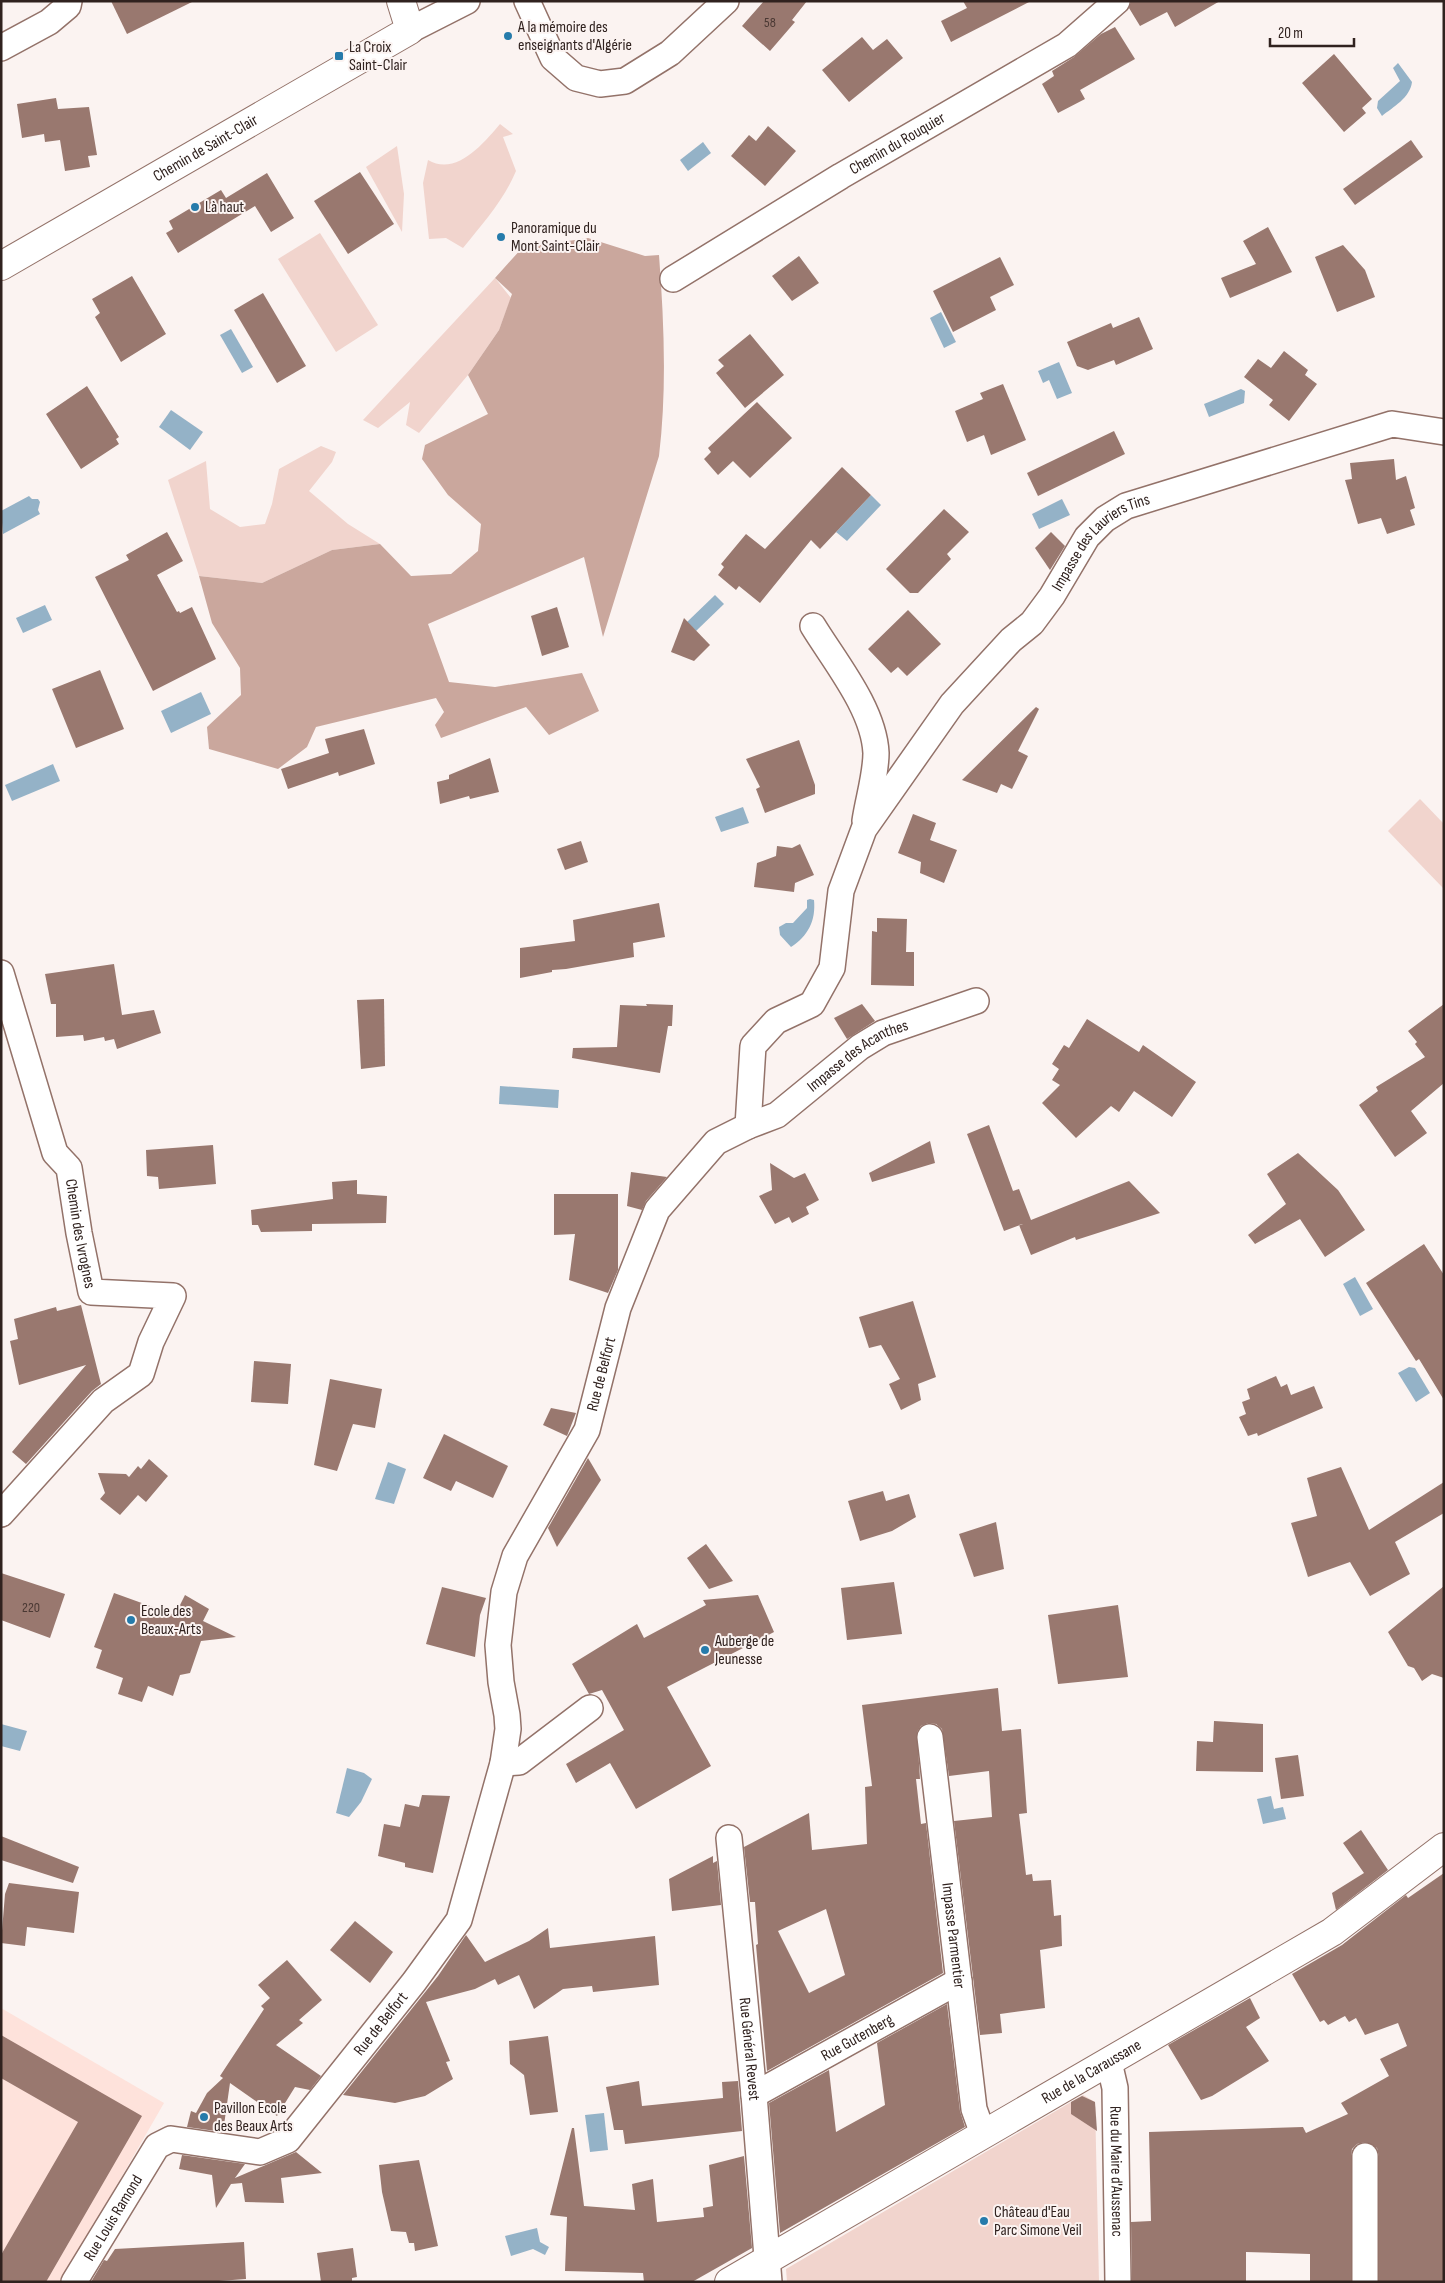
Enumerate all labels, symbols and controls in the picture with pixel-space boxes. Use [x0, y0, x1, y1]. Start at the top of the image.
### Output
house number: 58 [764, 14, 776, 31]
scale bar [1270, 15, 1354, 47]
place label: A la mémoire des enseignants d'Algérie [517, 18, 632, 55]
text: 20 m [1278, 24, 1303, 43]
marker: A la mémoire des enseignants d'Algérie [502, 30, 514, 42]
place label: La Croix Saint-Clair [349, 38, 408, 75]
marker: La Croix Saint-Clair [333, 50, 345, 62]
street label: Chemin du Rouquier [846, 108, 949, 179]
street label: Chemin de Saint-Clair [150, 110, 261, 186]
place label: Là haut [205, 198, 244, 217]
marker: Là haut [189, 201, 201, 213]
place label: Panoramique du Mont Saint-Clair [511, 219, 600, 256]
marker: Panoramique du Mont Saint-Clair [495, 231, 507, 243]
street label: Impasse des Lauriers Tins [1048, 490, 1152, 594]
street label: Impasse des Acanthes [803, 1015, 911, 1096]
street label: Chemin des Ivrognes [61, 1177, 100, 1290]
street label: Rue de Belfort [583, 1335, 620, 1413]
house number: 220 [22, 1599, 40, 1616]
place label: Ecole des Beaux-Arts [141, 1602, 202, 1639]
marker: Ecole des Beaux-Arts [125, 1614, 137, 1626]
place label: Auberge de Jeunesse [714, 1632, 774, 1669]
marker: Auberge de Jeunesse [699, 1644, 711, 1656]
street label: Impasse Parmentier [938, 1882, 969, 1990]
street label: Rue de Belfort [350, 1988, 412, 2059]
street label: Rue Général Revest [735, 1997, 764, 2101]
street label: Rue Gutenberg [818, 2010, 896, 2065]
street label: Rue de la Caraussane [1038, 2035, 1145, 2108]
place label: Pavillon Ecole des Beaux Arts [214, 2099, 293, 2136]
street label: Rue du Maire d'Aussenac [1106, 2106, 1127, 2237]
marker: Pavillon Ecole des Beaux Arts [198, 2111, 210, 2123]
street label: Rue Louis Ramond [80, 2172, 147, 2264]
place label: Château d'Eau Parc Simone Veil [994, 2203, 1082, 2240]
marker: Château d'Eau Parc Simone Veil [978, 2215, 990, 2227]

